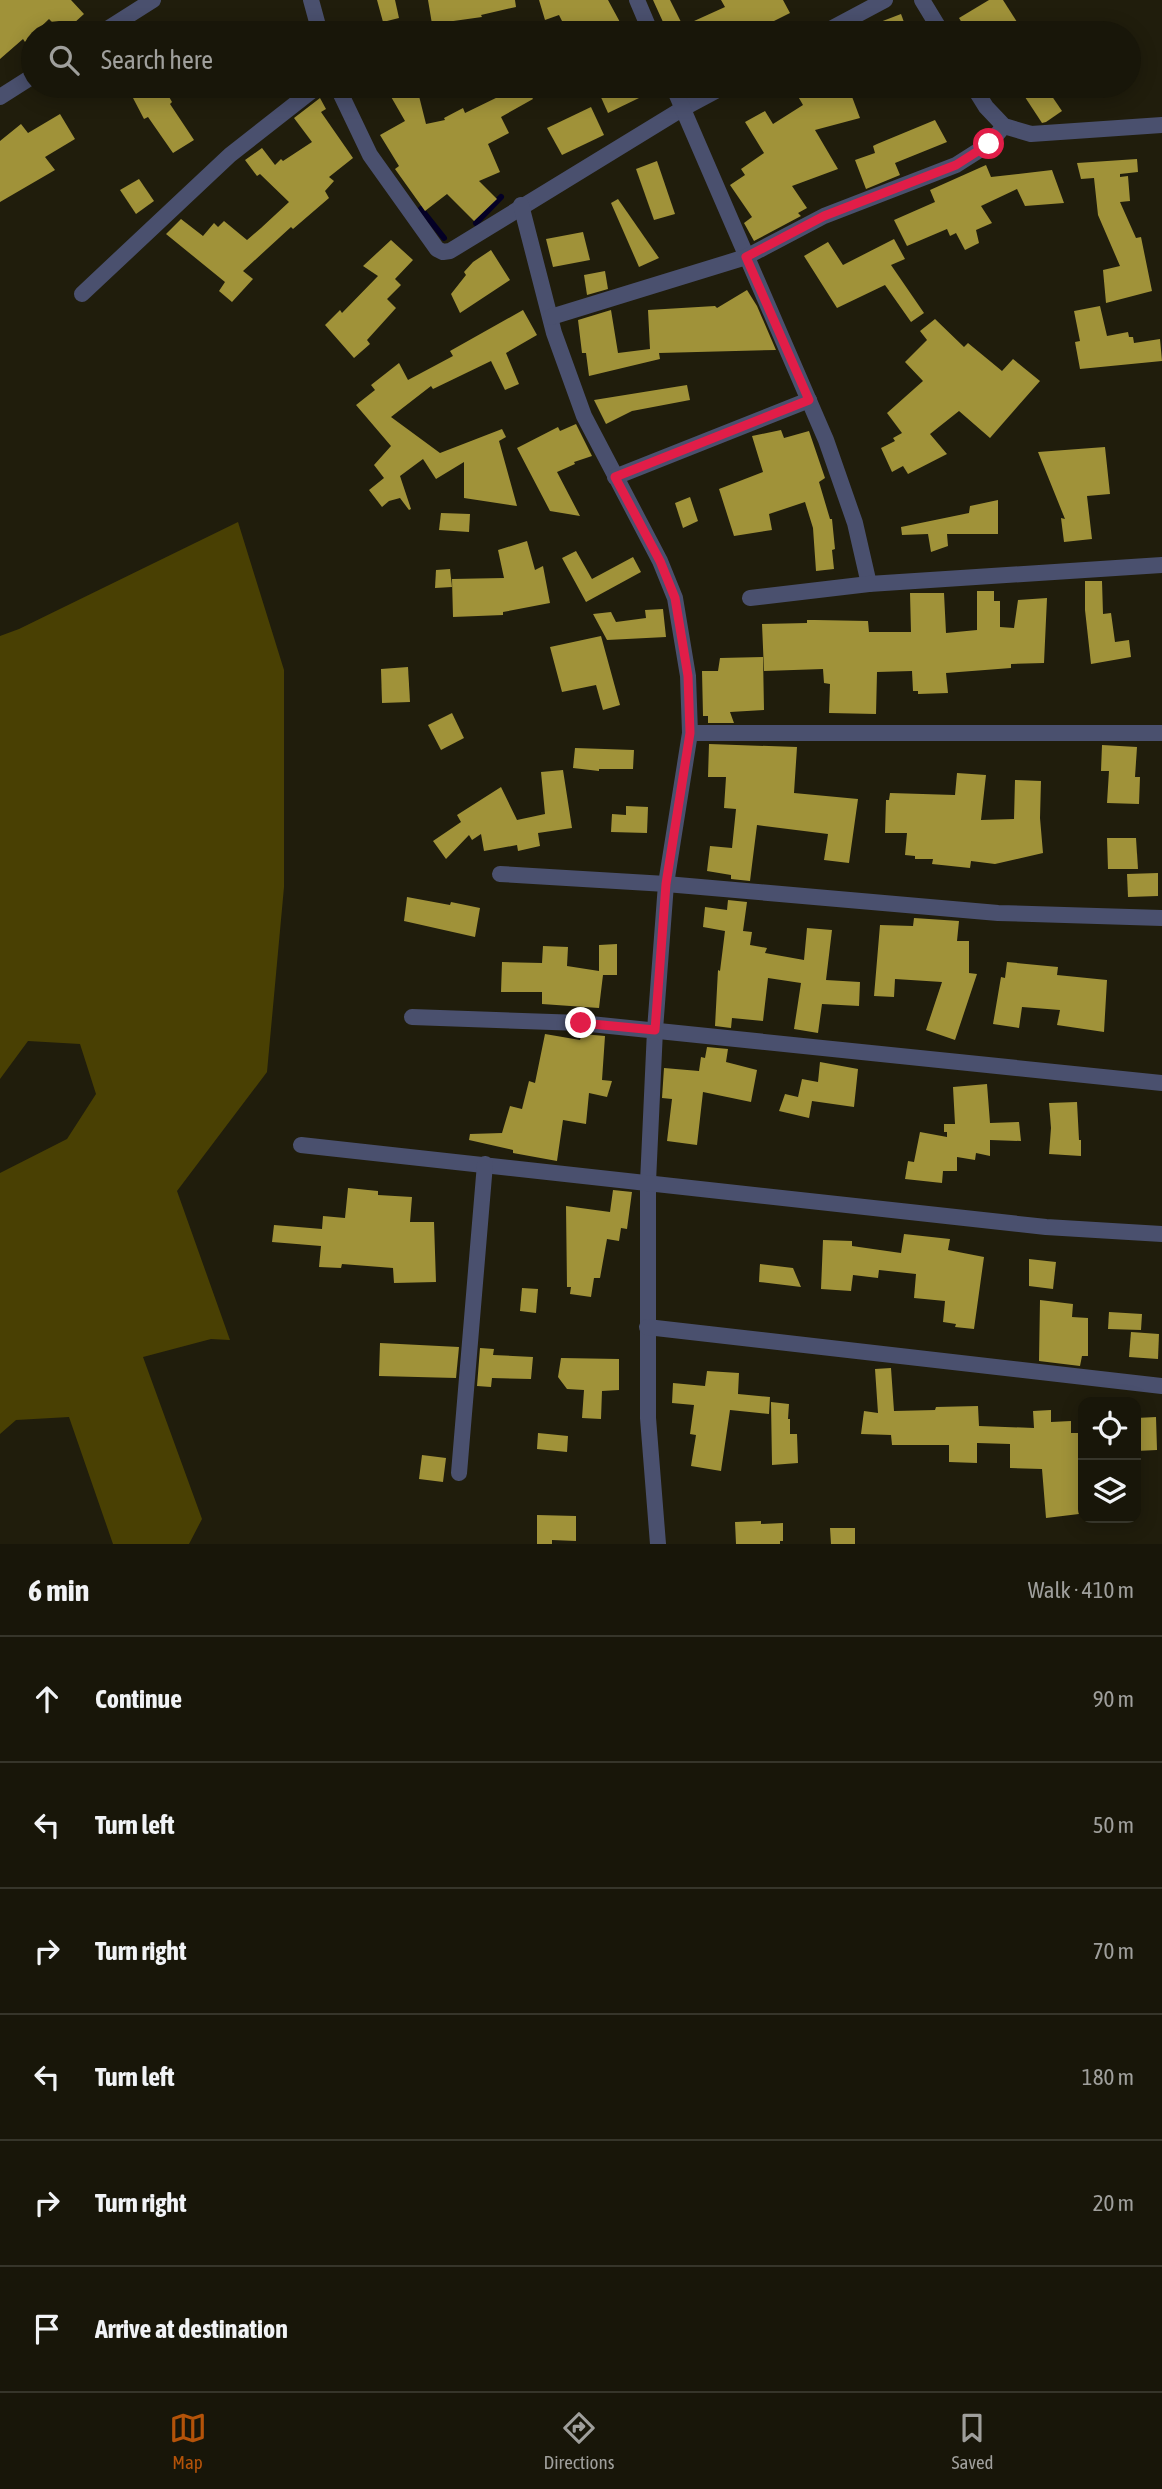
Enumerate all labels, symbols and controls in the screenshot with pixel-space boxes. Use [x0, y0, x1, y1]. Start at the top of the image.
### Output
search box [21, 21, 1141, 98]
icon: search [45, 41, 83, 79]
text: Search here [101, 45, 213, 75]
route start [973, 128, 1004, 159]
route end [565, 1007, 596, 1038]
map controls [1078, 1397, 1141, 1523]
button: locate [1078, 1397, 1141, 1460]
button: layers [1078, 1460, 1141, 1523]
text: 6 min [28, 1573, 89, 1607]
text: Walk · 410 m [1028, 1577, 1134, 1603]
icon: ahead [28, 1680, 66, 1718]
text: Continue [95, 1684, 182, 1714]
text: 90 m [1093, 1686, 1134, 1712]
icon: left [28, 1806, 66, 1844]
text: Turn left [95, 1810, 175, 1840]
text: 50 m [1093, 1812, 1134, 1838]
icon: right [28, 1932, 66, 1970]
text: Turn right [95, 1936, 186, 1966]
text: 70 m [1093, 1938, 1134, 1964]
icon: left [28, 2058, 66, 2096]
text: Turn left [95, 2062, 175, 2092]
text: 180 m [1082, 2064, 1134, 2090]
icon: right [28, 2184, 66, 2222]
text: Turn right [95, 2188, 186, 2218]
text: 20 m [1093, 2190, 1134, 2216]
icon: arrive [28, 2310, 66, 2348]
text: Arrive at destination [95, 2314, 288, 2344]
tab: Map [169, 2409, 207, 2473]
tab: Directions [544, 2409, 614, 2473]
tab: Saved [951, 2409, 993, 2473]

